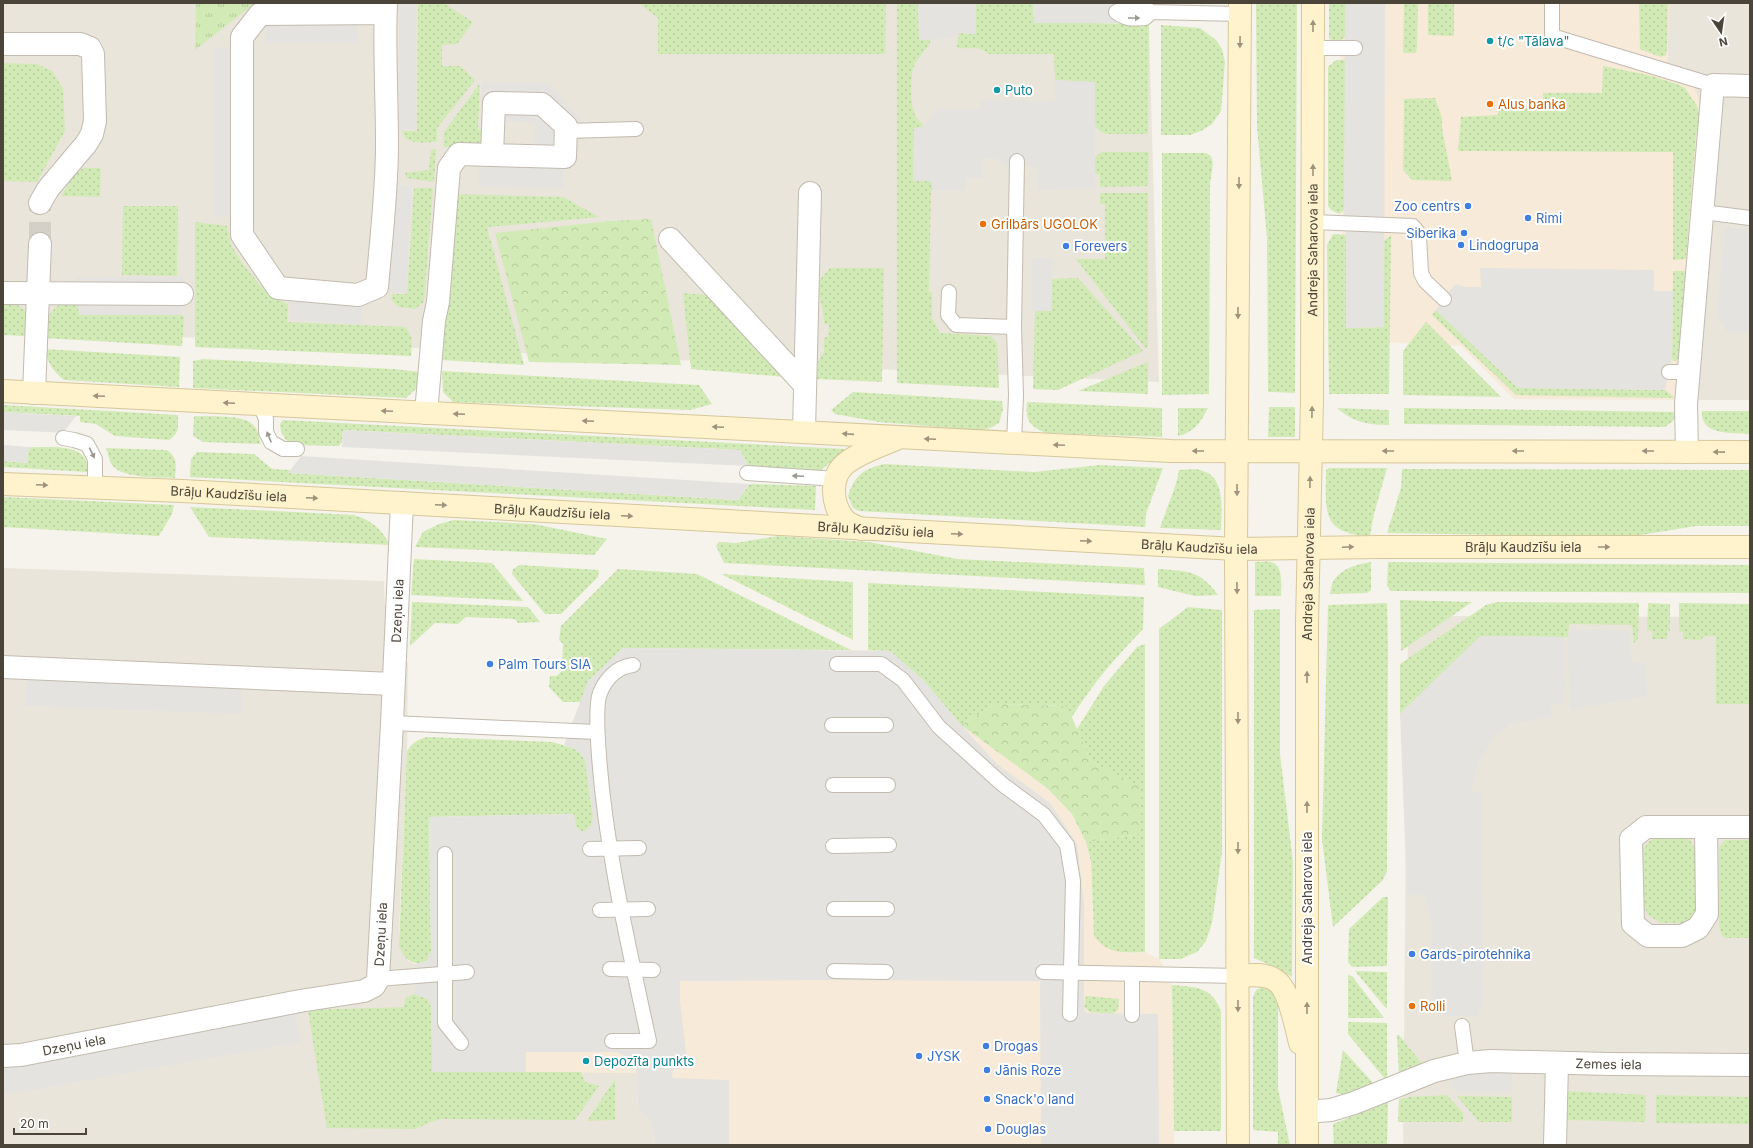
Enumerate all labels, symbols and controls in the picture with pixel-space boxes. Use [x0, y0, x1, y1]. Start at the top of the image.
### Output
north arrow [1701, 12, 1741, 52]
one-way arrow [1128, 15, 1141, 21]
one-way arrow [1310, 19, 1316, 32]
place label: t/c "Tālava" [1498, 33, 1570, 49]
text: N [1718, 34, 1729, 50]
one-way arrow [1237, 36, 1243, 49]
marker: t/c "Tālava" [1485, 36, 1495, 46]
place label: Puto [1005, 82, 1033, 98]
marker: Puto [992, 85, 1002, 95]
place label: Alus banka [1498, 96, 1566, 112]
marker: Alus banka [1485, 99, 1495, 109]
one-way arrow [1310, 163, 1316, 176]
one-way arrow [1235, 177, 1242, 189]
street label: Andreja Saharova iela [1304, 183, 1321, 317]
place label: Zoo centrs [1394, 198, 1460, 214]
marker: Zoo centrs [1463, 201, 1473, 211]
place label: Rimi [1536, 210, 1562, 226]
marker: Rimi [1523, 213, 1533, 223]
place label: Grilbārs UGOLOK [991, 216, 1098, 232]
marker: Grilbārs UGOLOK [978, 219, 988, 229]
place label: Siberika [1406, 225, 1456, 241]
marker: Siberika [1459, 228, 1469, 238]
place label: Lindogrupa [1469, 237, 1539, 253]
place label: Forevers [1074, 238, 1127, 254]
marker: Lindogrupa [1456, 240, 1466, 250]
marker: Forevers [1061, 241, 1071, 251]
one-way arrow [1235, 307, 1241, 320]
one-way arrow [92, 393, 105, 399]
one-way arrow [223, 399, 235, 406]
one-way arrow [1308, 406, 1315, 418]
one-way arrow [381, 407, 393, 414]
one-way arrow [453, 411, 465, 418]
one-way arrow [582, 418, 594, 425]
one-way arrow [712, 424, 724, 431]
one-way arrow [265, 430, 271, 442]
one-way arrow [841, 431, 854, 437]
one-way arrow [923, 436, 936, 442]
one-way arrow [1052, 442, 1065, 448]
one-way arrow [89, 447, 95, 459]
one-way arrow [1191, 448, 1204, 454]
one-way arrow [1381, 448, 1394, 454]
one-way arrow [1511, 448, 1524, 454]
one-way arrow [1641, 448, 1654, 454]
one-way arrow [1712, 449, 1725, 455]
one-way arrow [792, 473, 804, 480]
one-way arrow [1307, 475, 1313, 488]
one-way arrow [36, 482, 48, 489]
street label: Brāļu Kaudzīšu iela [170, 483, 288, 505]
one-way arrow [1234, 484, 1240, 497]
one-way arrow [306, 495, 319, 501]
street label: Brāļu Kaudzīšu iela [494, 500, 611, 523]
one-way arrow [435, 502, 447, 509]
street label: Andreja Saharova iela [1299, 507, 1318, 641]
one-way arrow [621, 512, 633, 519]
street label: Brāļu Kaudzīšu iela [817, 518, 935, 540]
one-way arrow [951, 531, 964, 537]
street label: Brāļu Kaudzīšu iela [1141, 536, 1258, 557]
one-way arrow [1080, 538, 1092, 545]
street label: Brāļu Kaudzīšu iela [1465, 539, 1582, 556]
one-way arrow [1342, 544, 1354, 551]
one-way arrow [1598, 544, 1611, 550]
street label: Dzeņu iela [388, 578, 407, 643]
one-way arrow [1234, 582, 1240, 595]
place label: Palm Tours SIA [498, 656, 591, 672]
marker: Palm Tours SIA [485, 659, 495, 669]
one-way arrow [1304, 670, 1310, 683]
one-way arrow [1235, 712, 1241, 725]
one-way arrow [1304, 800, 1310, 813]
street label: Andreja Saharova iela [1299, 831, 1315, 965]
one-way arrow [1235, 842, 1241, 855]
street label: Dzeņu iela [371, 902, 390, 967]
place label: Gards-pirotehnika [1420, 946, 1531, 962]
marker: Gards-pirotehnika [1407, 949, 1417, 959]
place label: Rolli [1420, 998, 1445, 1014]
one-way arrow [1235, 1000, 1241, 1013]
one-way arrow [1304, 1001, 1310, 1014]
marker: Rolli [1407, 1001, 1417, 1011]
street label: Dzeņu iela [41, 1031, 107, 1059]
place label: Drogas [994, 1038, 1038, 1054]
marker: Drogas [981, 1041, 991, 1051]
place label: JYSK [927, 1048, 961, 1064]
marker: JYSK [914, 1051, 924, 1061]
place label: Depozīta punkts [594, 1053, 694, 1069]
street label: Zemes iela [1575, 1055, 1642, 1072]
marker: Depozīta punkts [581, 1056, 591, 1066]
place label: Jānis Roze [995, 1062, 1061, 1078]
marker: Jānis Roze [982, 1065, 992, 1075]
place label: Snack'o land [995, 1091, 1074, 1107]
marker: Snack'o land [982, 1094, 992, 1104]
scale bar [14, 1110, 86, 1136]
text: 20 m [20, 1116, 49, 1131]
place label: Douglas [996, 1121, 1046, 1137]
marker: Douglas [983, 1124, 993, 1134]

